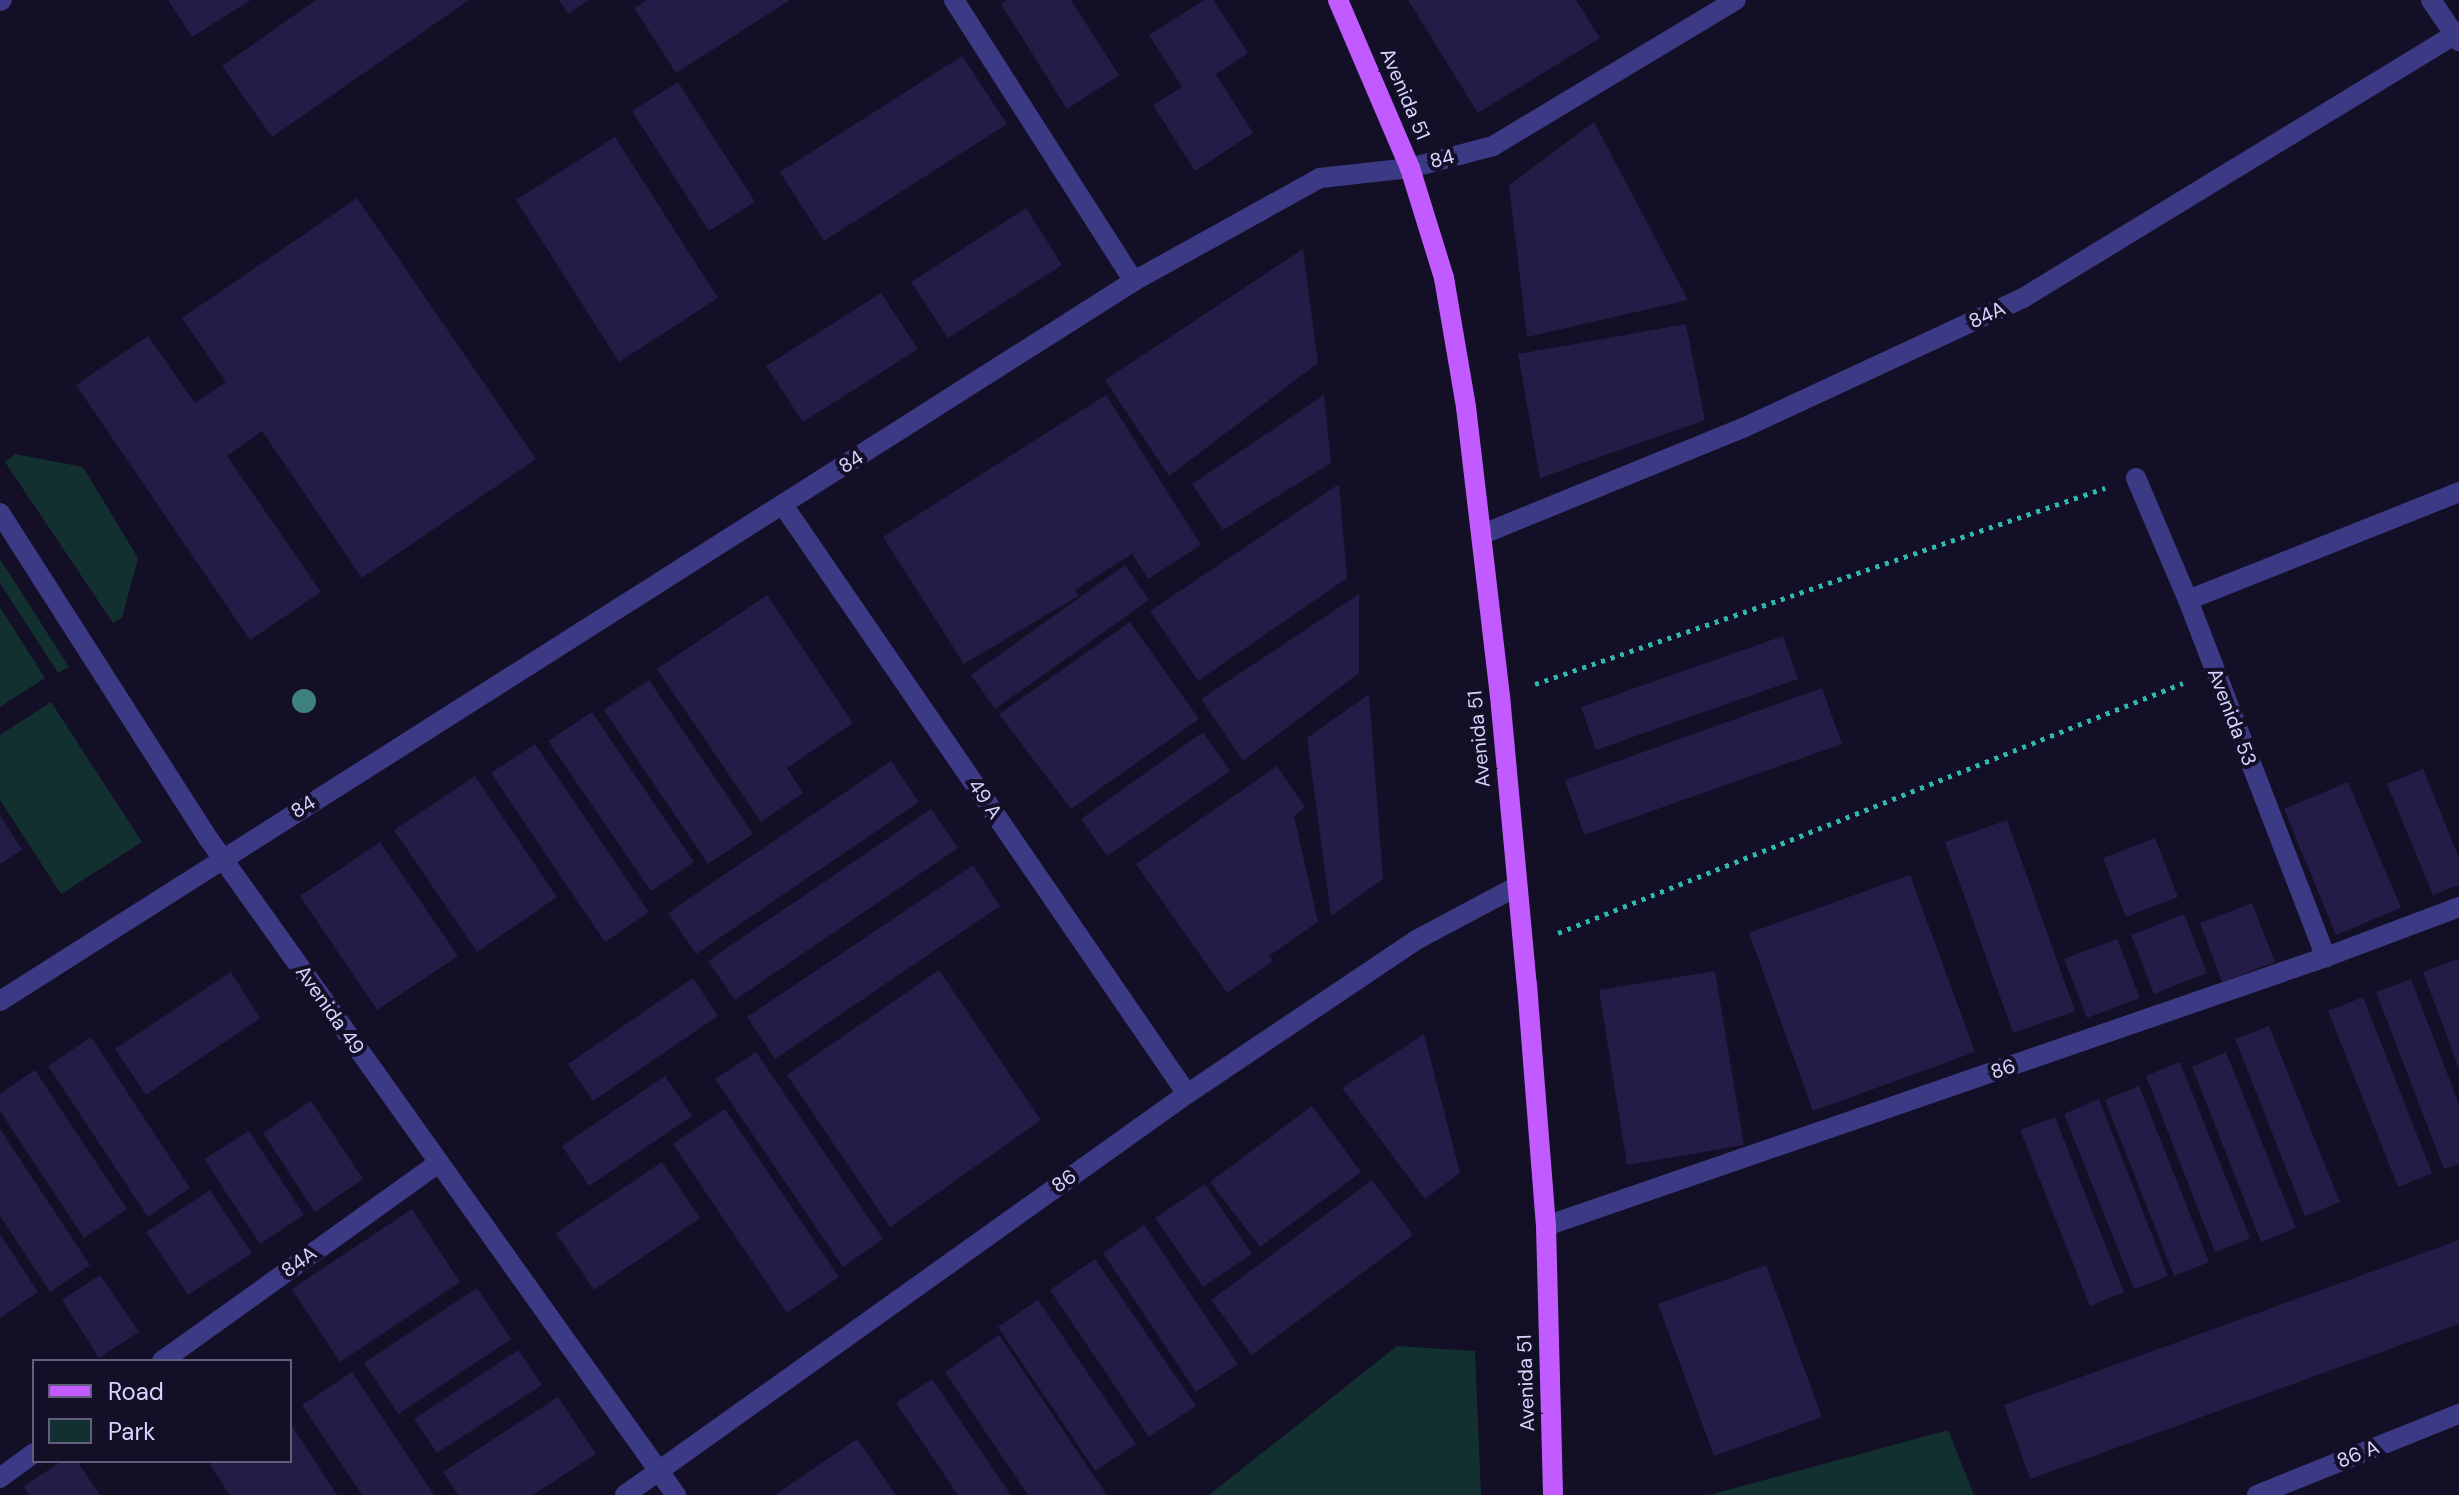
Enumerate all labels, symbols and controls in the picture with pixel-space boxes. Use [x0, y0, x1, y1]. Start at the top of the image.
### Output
street label: Avenida 51 [1375, 45, 1435, 143]
street label: 84 [1427, 144, 1457, 174]
street label: 84A [1965, 296, 2009, 334]
street label: 84 [834, 445, 868, 479]
street label: Avenida 53 [2202, 665, 2262, 769]
street label: Avenida 51 [1463, 690, 1495, 788]
street label: 49 A [963, 774, 1007, 824]
street label: 84 [286, 790, 320, 824]
street label: Avenida 49 [291, 961, 369, 1059]
street label: 86 [1987, 1054, 2019, 1084]
street label: 86 [1047, 1164, 1081, 1198]
street label: 84A [277, 1241, 321, 1283]
street label: Avenida 51 [1512, 1334, 1540, 1432]
legend [32, 1359, 292, 1463]
text: Road [108, 1376, 164, 1407]
text: Park [108, 1416, 155, 1447]
street label: 86 A [2333, 1435, 2383, 1473]

